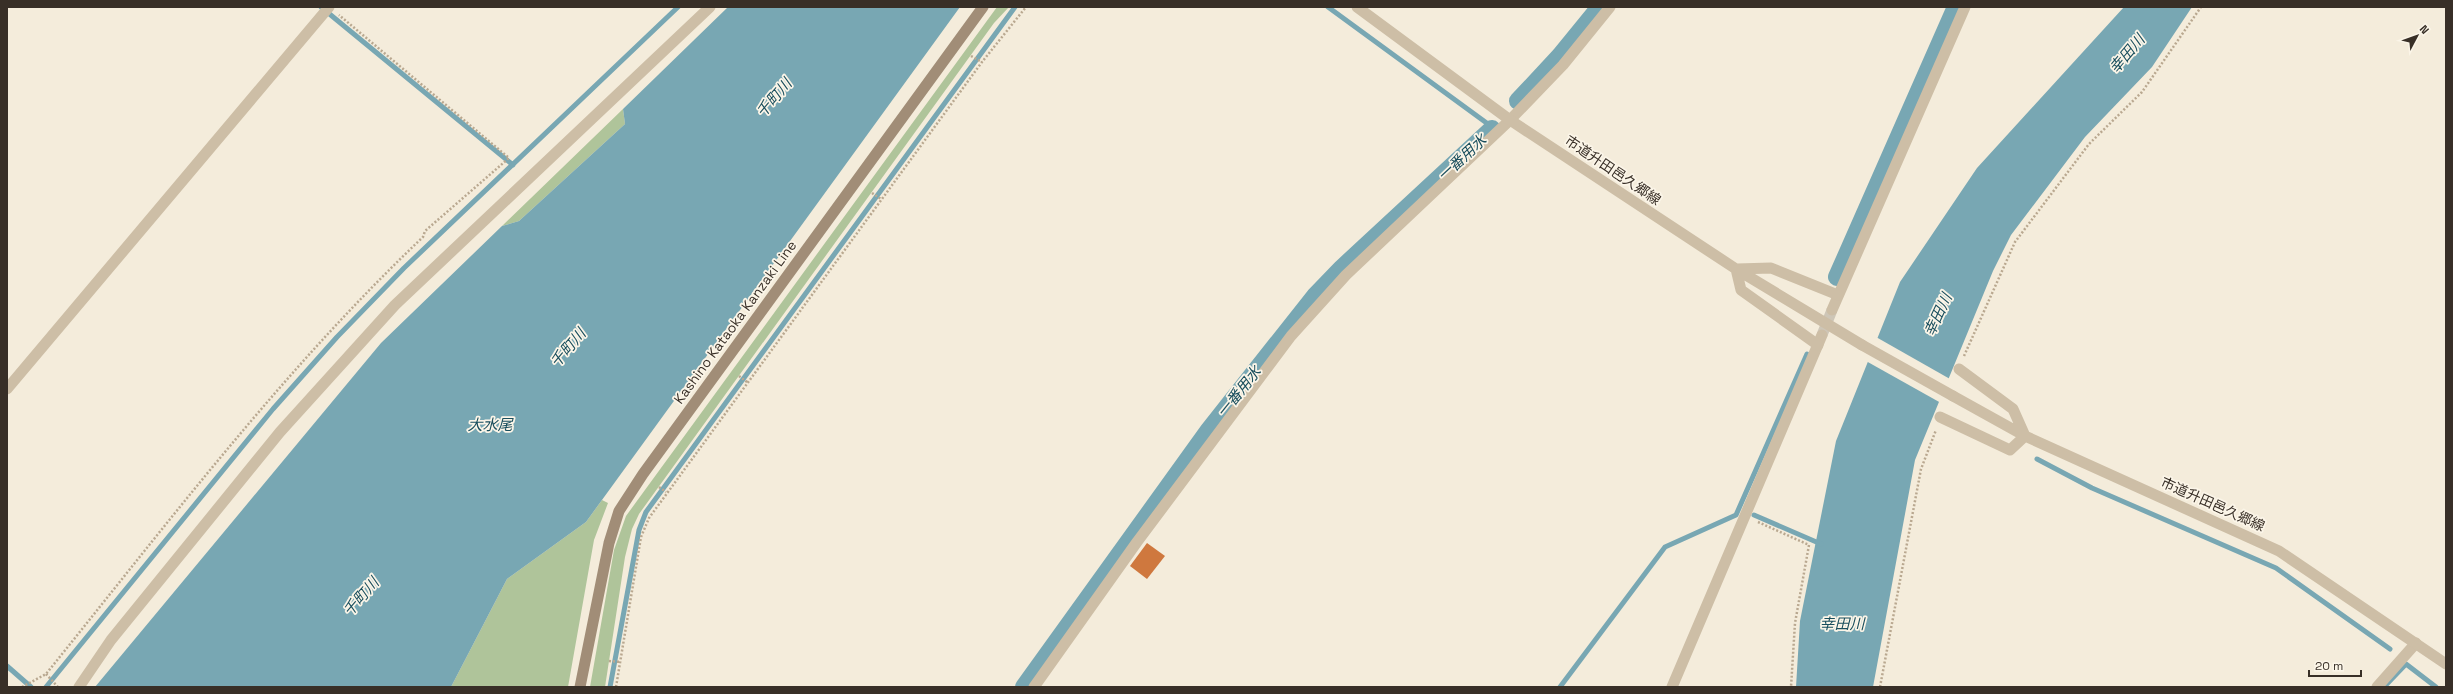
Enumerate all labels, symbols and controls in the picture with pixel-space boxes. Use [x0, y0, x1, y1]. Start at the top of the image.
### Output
north arrow [2397, 16, 2437, 56]
text: N [2417, 22, 2432, 37]
water label: 幸田川 [2105, 29, 2150, 77]
water label: 千町川 [752, 73, 797, 121]
water label: 一番用水 [1433, 129, 1492, 185]
street label: 市道升田邑久郷線 [1562, 131, 1664, 209]
street label: Kashino Kataoka Kanzaki Line [670, 237, 800, 407]
water label: 幸田川 [1919, 289, 1957, 339]
water label: 千町川 [546, 323, 591, 371]
water label: 一番用水 [1212, 361, 1266, 421]
water label: 大水尾 [467, 415, 514, 434]
street label: 市道升田邑久郷線 [2158, 473, 2268, 535]
water label: 千町川 [339, 572, 384, 620]
water label: 幸田川 [1819, 614, 1866, 633]
scale bar [2309, 652, 2361, 678]
text: 20 m [2315, 658, 2343, 674]

